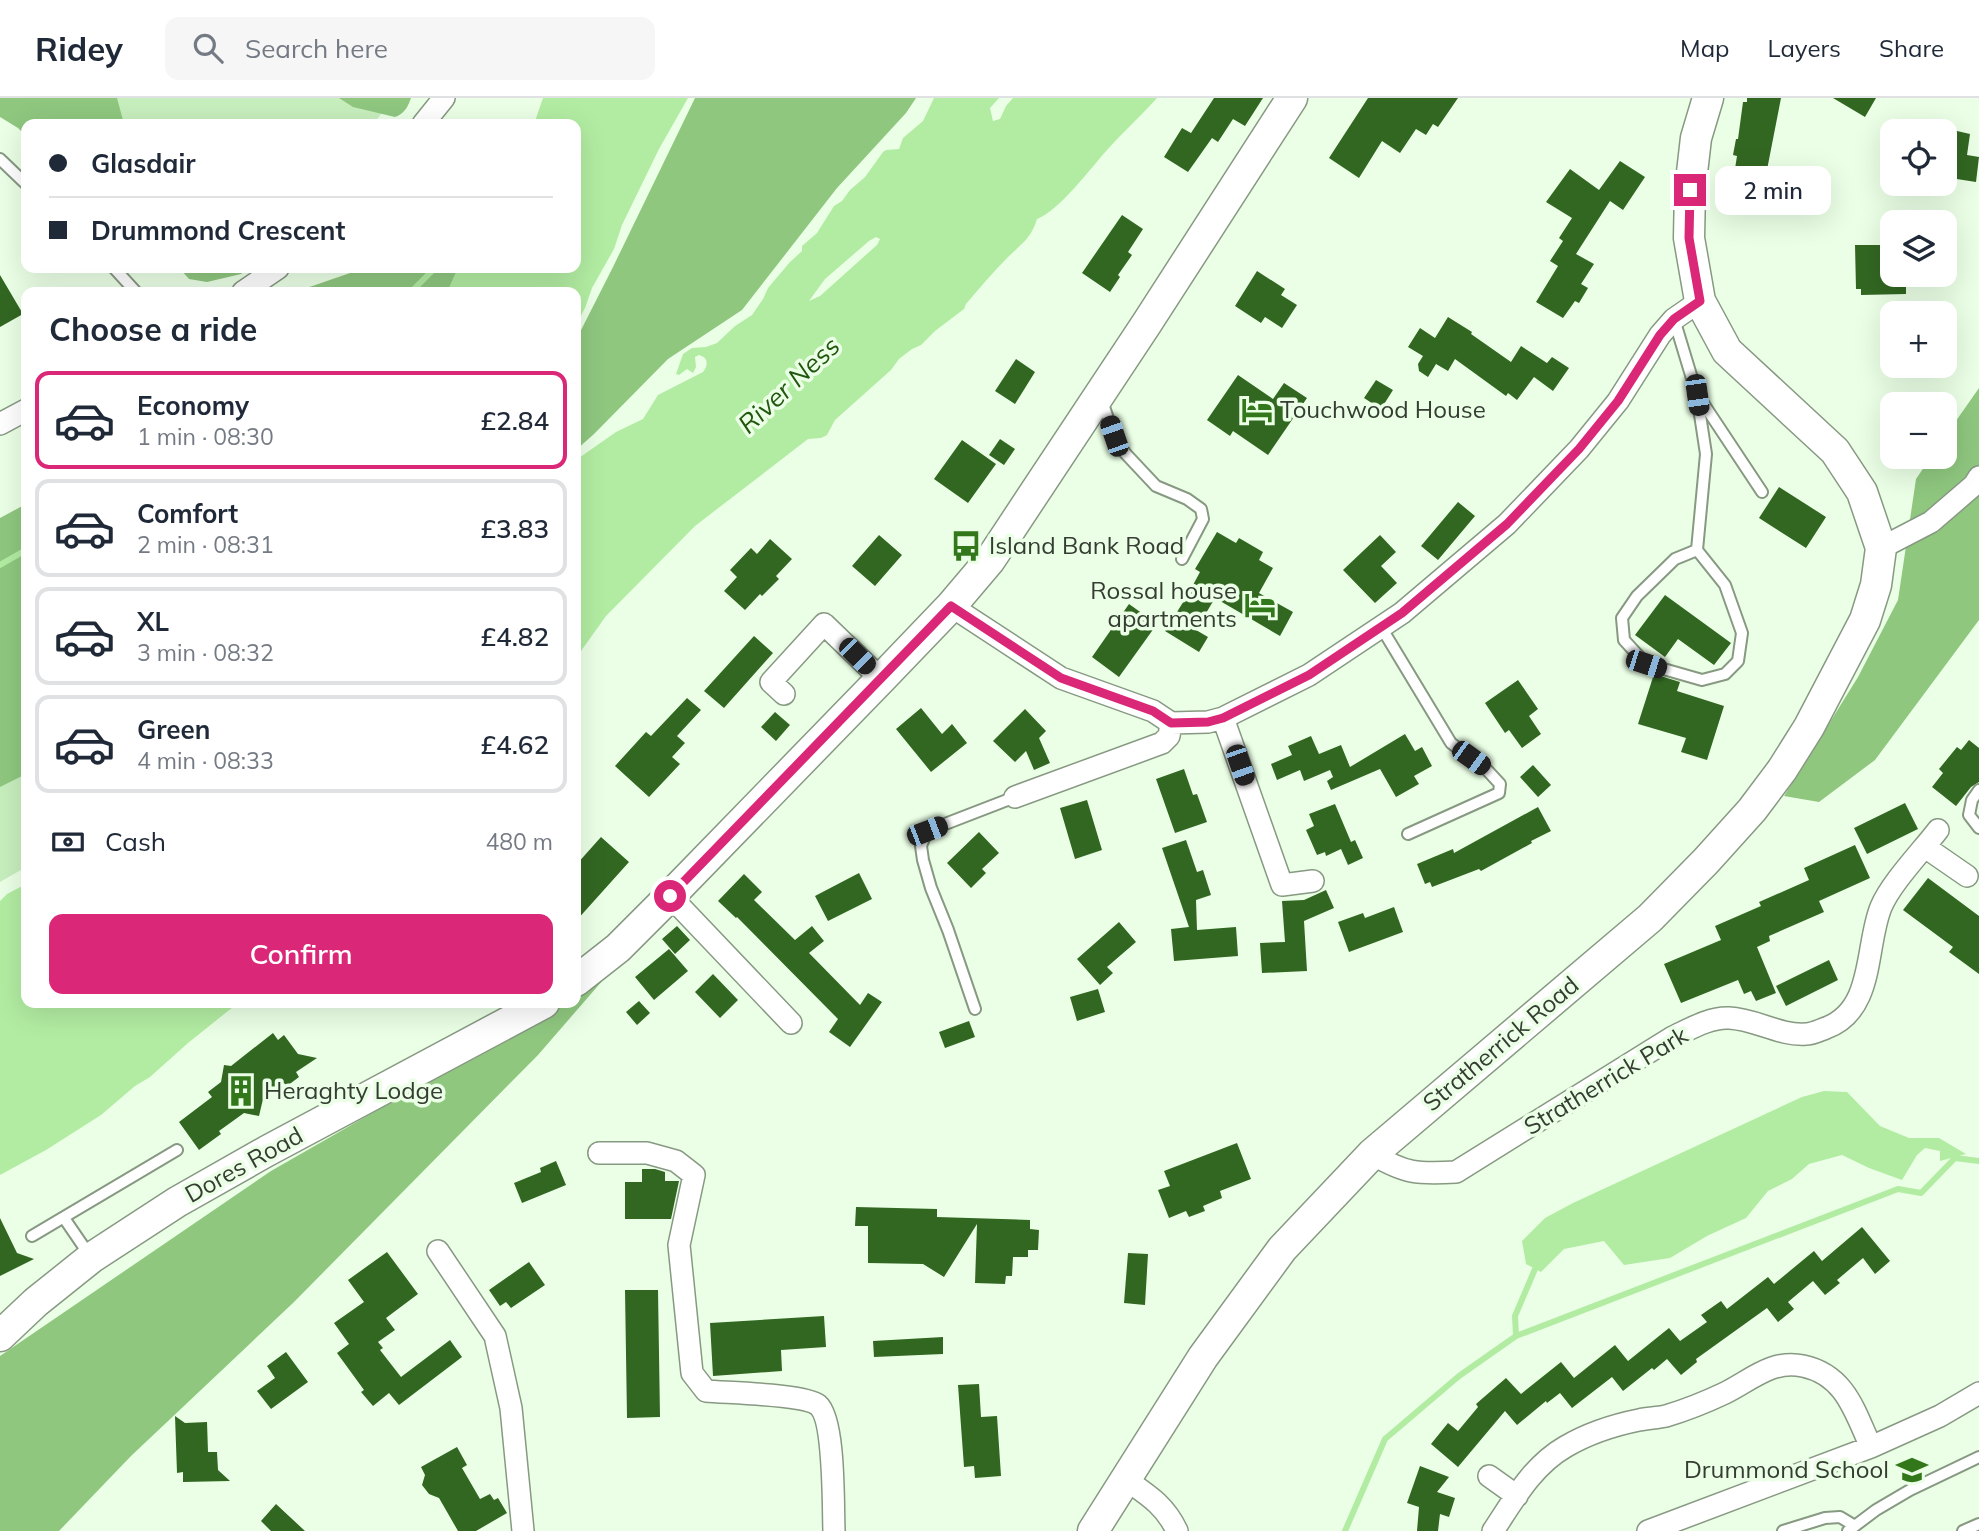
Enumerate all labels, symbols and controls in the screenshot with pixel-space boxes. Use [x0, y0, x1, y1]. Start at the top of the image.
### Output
search box [165, 17, 655, 80]
text: Ridey [35, 28, 123, 69]
icon: search [189, 29, 227, 67]
text: Search here [245, 32, 388, 65]
text: Map [1680, 33, 1729, 63]
text: Layers [1767, 33, 1841, 63]
text: Share [1879, 33, 1944, 63]
map controls [1880, 119, 1957, 469]
button: locate [1880, 119, 1957, 196]
text: Glasdair [91, 147, 195, 180]
callout: 2 min [1714, 166, 1830, 214]
route end [1674, 174, 1706, 206]
text: 2 min [1743, 176, 1803, 205]
button: layers [1880, 210, 1957, 287]
text: Drummond Crescent [91, 214, 345, 247]
button: + [1880, 301, 1957, 378]
text: Choose a ride [49, 309, 257, 349]
water label: River Ness [731, 329, 847, 440]
car [1684, 373, 1711, 417]
icon: car [53, 389, 116, 452]
text: Economy [137, 389, 249, 422]
button: − [1880, 392, 1957, 469]
hotel icon: Touchwood House [1240, 393, 1274, 427]
place label: Touchwood House [1280, 394, 1486, 424]
text: £2.84 [480, 404, 549, 437]
car [1098, 413, 1131, 459]
text: 1 min · 08:30 [137, 422, 274, 451]
icon: car [53, 497, 116, 560]
text: Comfort [137, 497, 238, 530]
text: £3.83 [480, 512, 549, 545]
bus stop icon: Island Bank Road [949, 529, 983, 563]
text: 2 min · 08:31 [137, 530, 274, 559]
place label: Island Bank Road [989, 530, 1184, 560]
place label: Rossal house apartments [1090, 575, 1237, 633]
hotel icon: Rossal house apartments [1243, 588, 1277, 622]
icon: car [53, 605, 116, 668]
text: XL [137, 605, 169, 638]
text: £4.82 [480, 620, 549, 653]
car [835, 634, 880, 678]
text: 3 min · 08:32 [137, 638, 274, 667]
car [1623, 648, 1670, 680]
icon: car [53, 713, 116, 776]
text: Green [137, 713, 210, 746]
text: £4.62 [480, 728, 549, 761]
car [1448, 737, 1495, 779]
car [1224, 742, 1257, 788]
text: 4 min · 08:33 [137, 746, 274, 775]
car [904, 814, 951, 848]
icon: cash [49, 823, 87, 861]
text: Cash [105, 825, 166, 858]
text: 480 m [485, 827, 553, 856]
route start [654, 880, 686, 912]
button: Confirm [49, 914, 553, 994]
street label: Stratherrick Road [1416, 969, 1584, 1117]
street label: Stratherrick Park [1518, 1019, 1693, 1141]
building icon: Heraghty Lodge [224, 1074, 258, 1108]
place label: Heraghty Lodge [264, 1075, 443, 1105]
street label: Dores Road [179, 1119, 308, 1209]
school or university icon: Drummond School [1895, 1453, 1929, 1487]
place label: Drummond School [1684, 1454, 1889, 1484]

